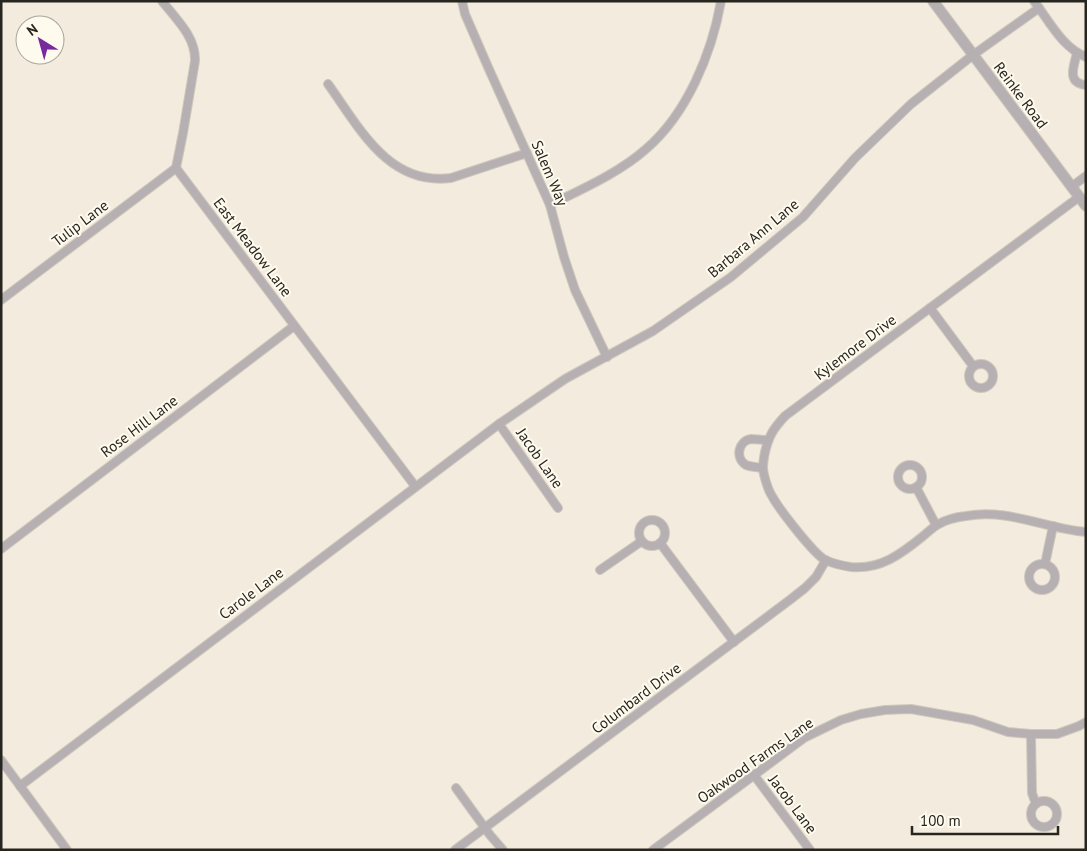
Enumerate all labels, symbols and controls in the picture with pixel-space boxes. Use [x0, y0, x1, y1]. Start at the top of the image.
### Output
north arrow [15, 15, 65, 65]
text: N [23, 20, 41, 40]
street label: Reinke Road [990, 58, 1052, 132]
street label: Salem Way [528, 137, 572, 209]
street label: East Meadow Lane [210, 194, 296, 300]
street label: Barbara Ann Lane [704, 194, 802, 282]
street label: Tulip Lane [48, 196, 112, 250]
street label: Kylemore Drive [810, 310, 900, 384]
street label: Rose Hill Lane [97, 391, 181, 461]
street label: Jacob Lane [512, 423, 568, 492]
street label: Carole Lane [215, 563, 287, 623]
street label: Columbard Drive [588, 658, 684, 738]
street label: Oakwood Farms Lane [693, 713, 817, 807]
street label: Jacob Lane [764, 770, 821, 837]
scale bar [912, 804, 1058, 836]
text: 100 m [920, 811, 961, 830]

